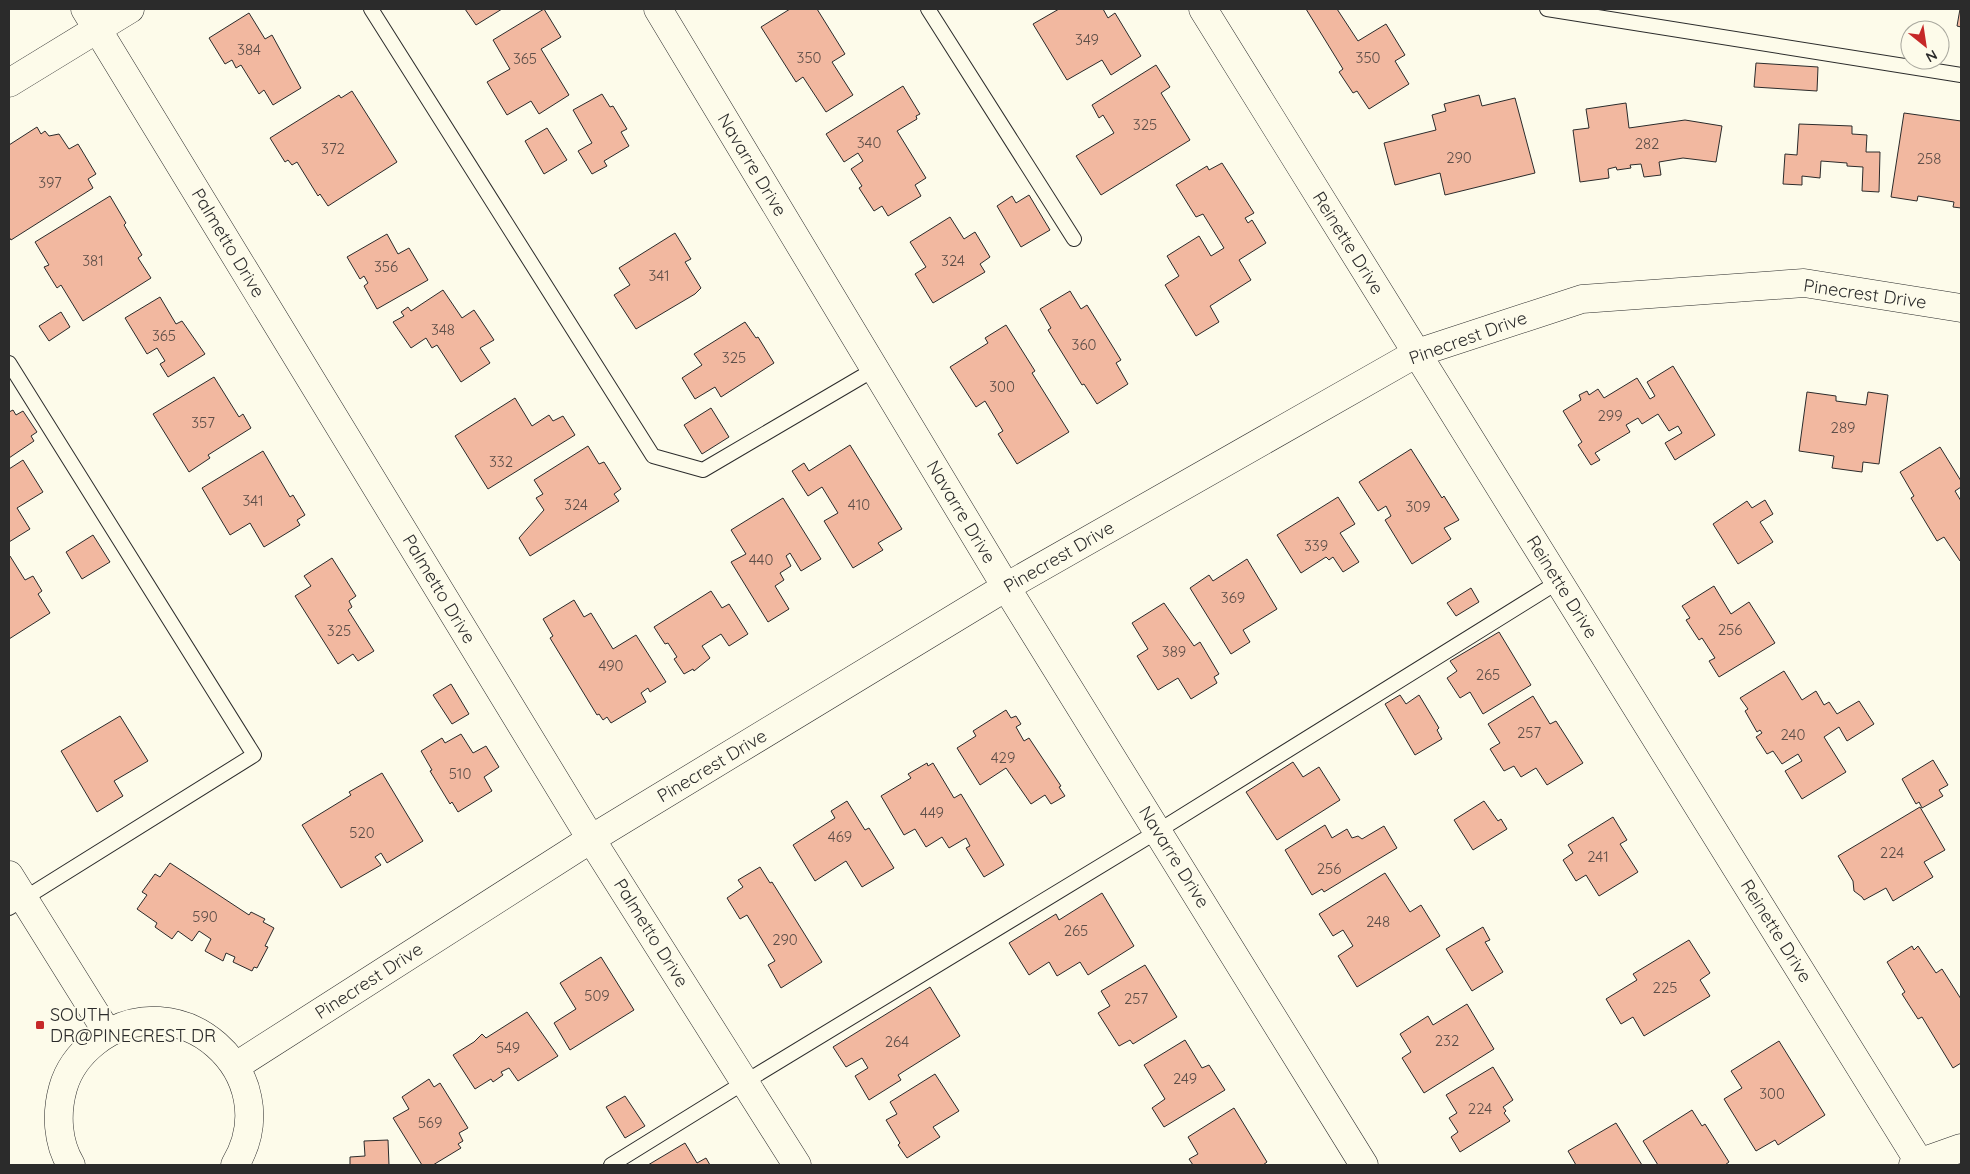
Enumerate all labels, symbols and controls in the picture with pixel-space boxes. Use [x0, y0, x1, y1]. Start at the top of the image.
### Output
north arrow [1900, 20, 1950, 70]
house number: 349 [1075, 30, 1099, 49]
house number: 384 [237, 40, 261, 59]
text: N [1923, 46, 1940, 67]
house number: 350 [797, 48, 822, 67]
house number: 350 [1356, 48, 1381, 67]
house number: 365 [513, 49, 537, 68]
street label: Navarre Drive [713, 109, 792, 220]
house number: 325 [1133, 115, 1157, 134]
house number: 340 [857, 133, 881, 152]
house number: 282 [1635, 134, 1659, 153]
house number: 372 [321, 139, 345, 158]
house number: 290 [1446, 148, 1472, 167]
house number: 258 [1917, 149, 1941, 168]
house number: 397 [38, 173, 62, 192]
street label: Palmetto Drive [187, 184, 270, 302]
street label: Reinette Drive [1308, 187, 1389, 298]
house number: 381 [82, 251, 104, 270]
house number: 324 [941, 251, 965, 270]
house number: 356 [374, 257, 398, 276]
house number: 341 [648, 266, 670, 285]
street label: Pinecrest Drive [1802, 273, 1928, 314]
street label: Pinecrest Drive [1406, 306, 1530, 370]
house number: 348 [431, 320, 455, 339]
house number: 365 [152, 326, 176, 345]
house number: 360 [1072, 335, 1097, 354]
house number: 325 [722, 348, 746, 367]
house number: 300 [989, 377, 1015, 396]
house number: 299 [1597, 406, 1623, 425]
house number: 357 [191, 413, 215, 432]
house number: 289 [1831, 418, 1855, 437]
house number: 332 [489, 452, 513, 471]
street label: Navarre Drive [922, 456, 1001, 567]
house number: 341 [242, 491, 264, 510]
house number: 324 [564, 495, 588, 514]
house number: 410 [848, 495, 870, 514]
house number: 309 [1405, 497, 1431, 516]
street label: Pinecrest Drive [999, 516, 1118, 598]
street label: Palmetto Drive [398, 530, 481, 648]
street label: Reinette Drive [1522, 531, 1603, 642]
house number: 339 [1304, 536, 1328, 555]
house number: 440 [749, 550, 773, 569]
house number: 369 [1221, 588, 1245, 607]
house number: 256 [1718, 620, 1742, 639]
house number: 325 [327, 621, 351, 640]
house number: 389 [1162, 642, 1186, 661]
house number: 490 [599, 656, 624, 675]
house number: 265 [1476, 665, 1500, 684]
house number: 257 [1517, 723, 1541, 742]
street label: Pinecrest Drive [653, 724, 771, 807]
house number: 240 [1781, 725, 1806, 744]
house number: 429 [991, 748, 1015, 767]
house number: 510 [449, 764, 471, 783]
street label: Navarre Drive [1134, 801, 1215, 912]
house number: 449 [920, 803, 944, 822]
house number: 520 [349, 823, 375, 842]
house number: 469 [828, 827, 852, 846]
house number: 224 [1880, 843, 1904, 862]
house number: 241 [1587, 847, 1609, 866]
house number: 256 [1317, 859, 1341, 878]
street label: Palmetto Drive [609, 874, 694, 991]
street label: Reinette Drive [1736, 875, 1817, 986]
house number: 590 [192, 907, 218, 926]
house number: 248 [1366, 912, 1390, 931]
house number: 265 [1064, 921, 1088, 940]
house number: 290 [772, 930, 798, 949]
street label: Pinecrest Drive [310, 937, 427, 1024]
house number: 225 [1653, 978, 1677, 997]
house number: 509 [584, 986, 610, 1005]
house number: 257 [1124, 989, 1148, 1008]
place label: SOUTH DR@PINECREST DR [50, 1003, 216, 1047]
marker: SOUTH DR@PINECREST DR [34, 1019, 46, 1031]
house number: 232 [1435, 1031, 1459, 1050]
house number: 264 [885, 1032, 909, 1051]
house number: 549 [496, 1038, 520, 1057]
house number: 249 [1173, 1069, 1197, 1088]
house number: 300 [1759, 1084, 1785, 1103]
house number: 224 [1468, 1099, 1492, 1118]
house number: 569 [418, 1113, 442, 1132]

